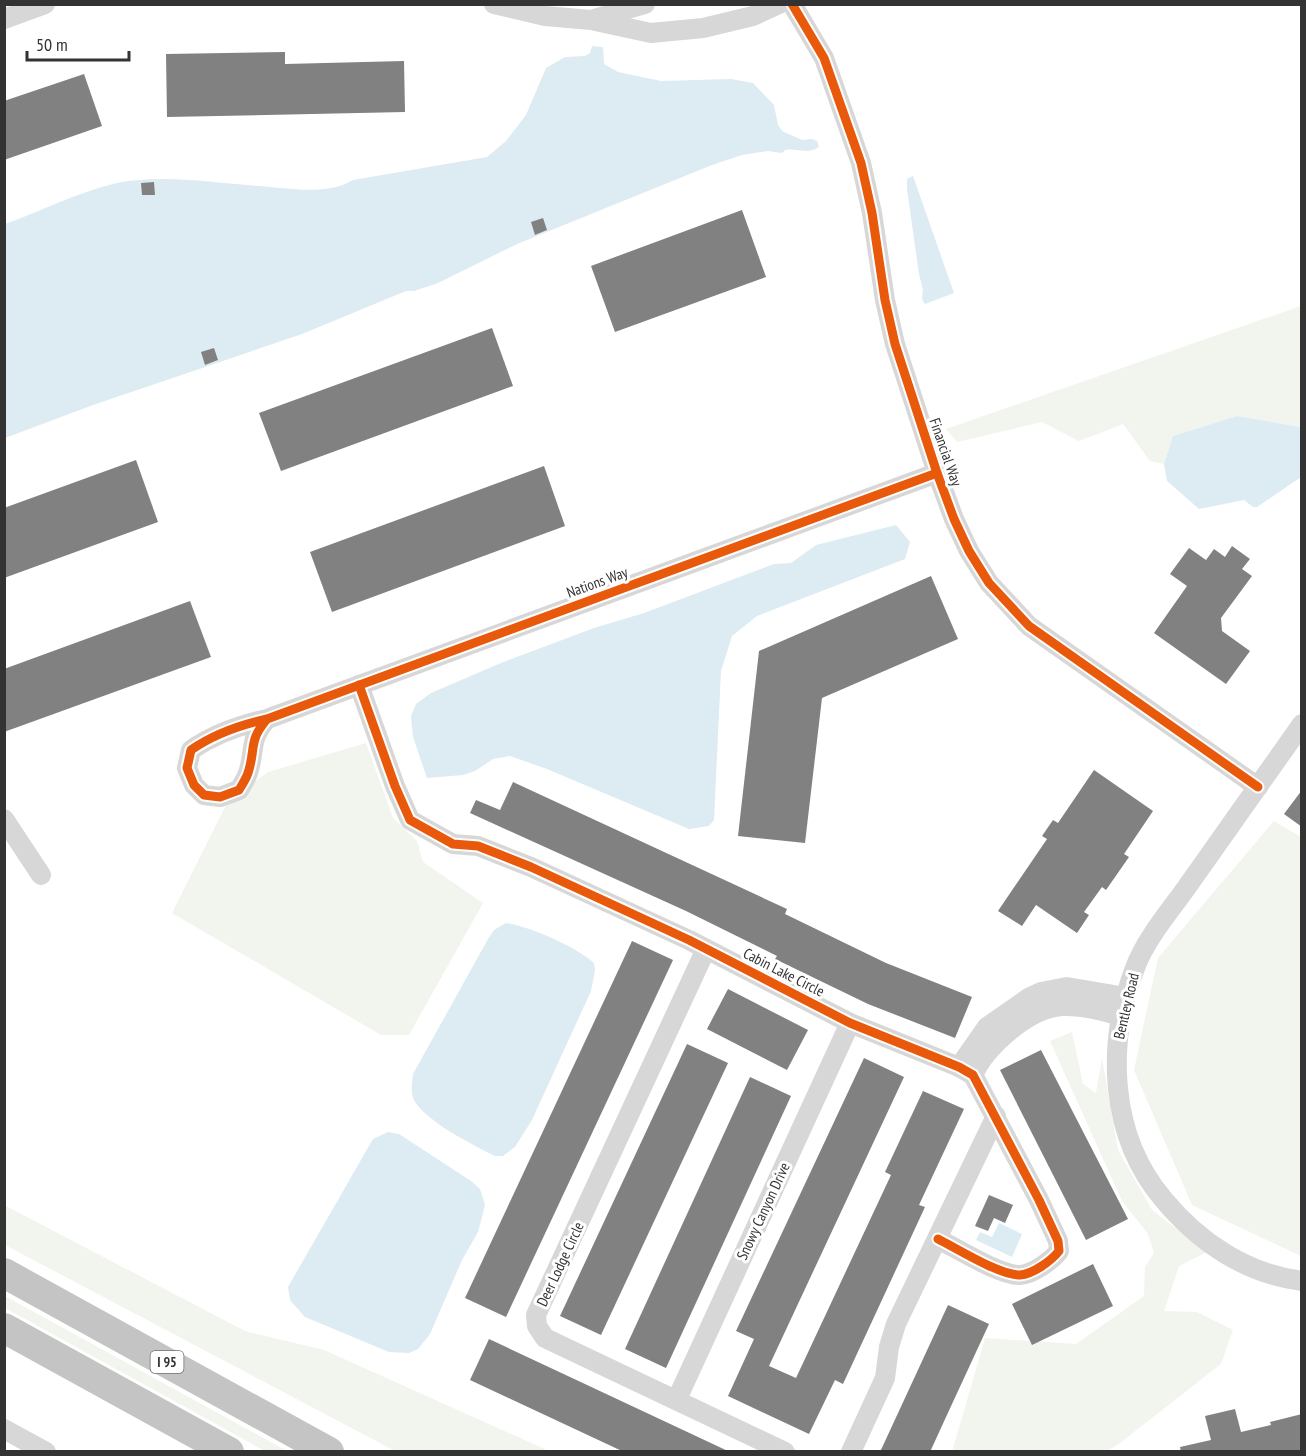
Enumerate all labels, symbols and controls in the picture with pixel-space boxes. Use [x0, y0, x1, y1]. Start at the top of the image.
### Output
scale bar [27, 24, 129, 62]
text: 50 m [36, 33, 68, 56]
street label: Financial Way [925, 415, 967, 489]
street label: Nations Way [564, 562, 631, 602]
street label: Cabin Lake Circle [740, 943, 828, 1001]
street label: Bentley Road [1109, 971, 1143, 1041]
street label: Snowy Canyon Drive [732, 1159, 794, 1263]
street label: Deer Lodge Circle [532, 1219, 588, 1309]
road number: I 95 [150, 1351, 184, 1373]

